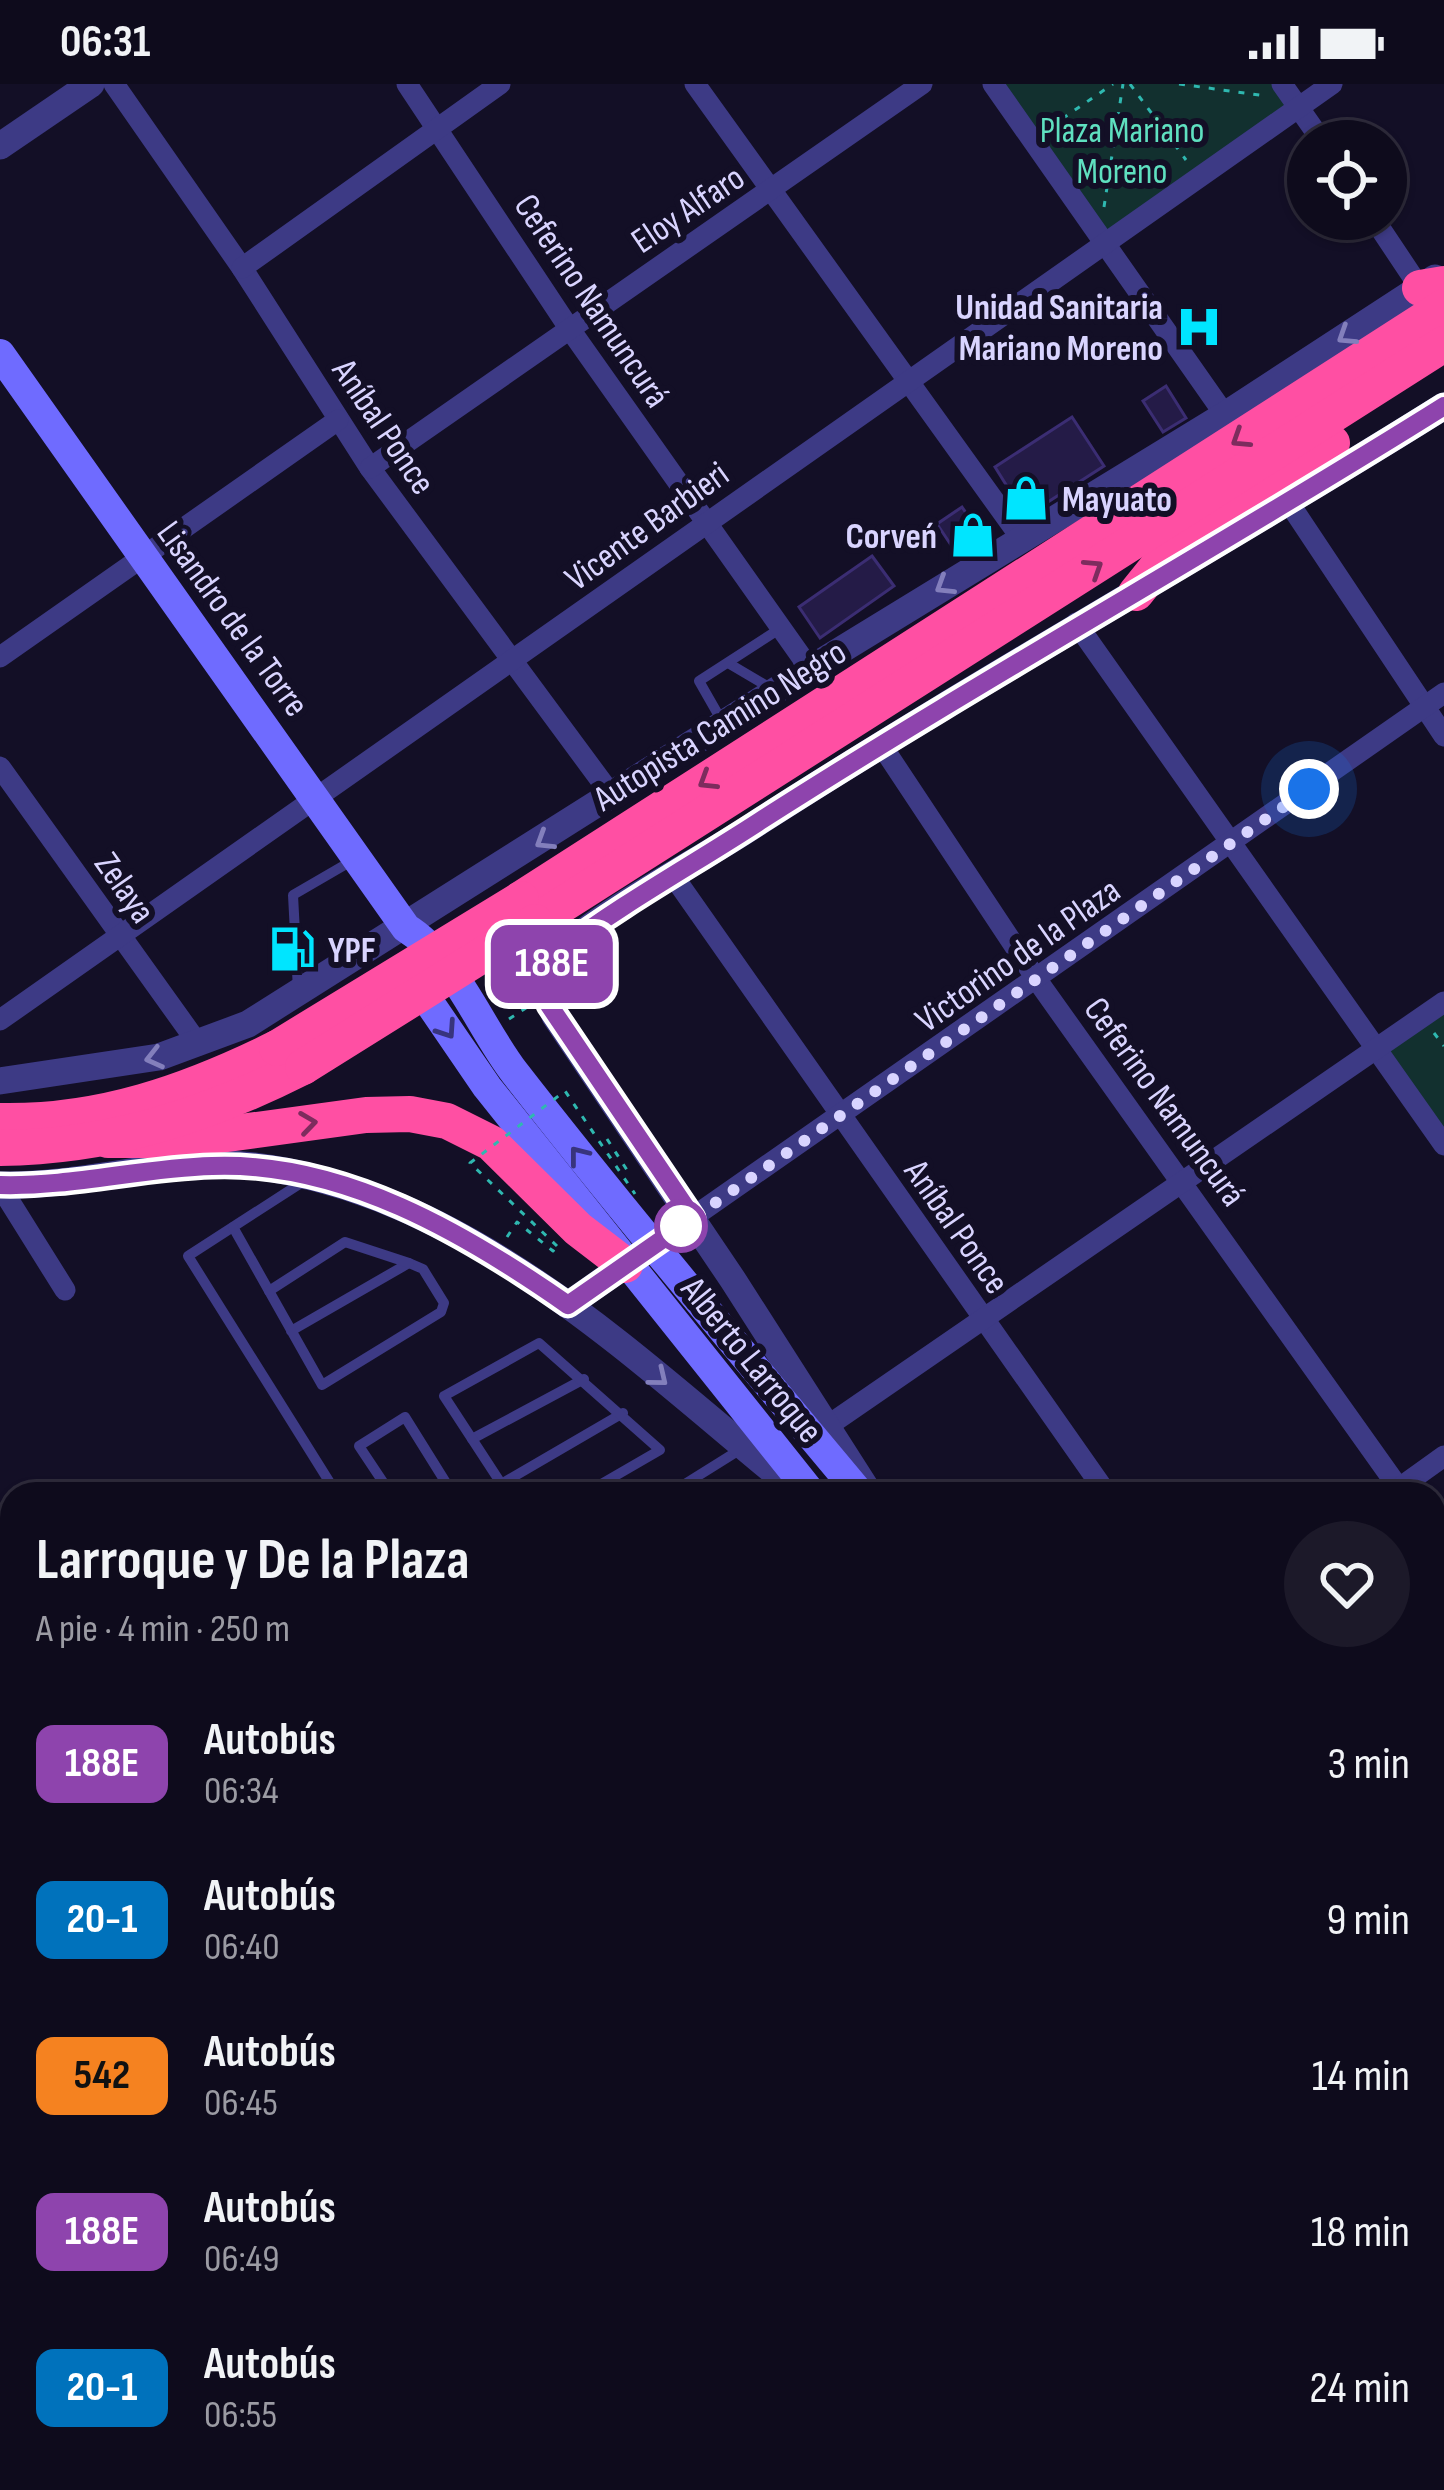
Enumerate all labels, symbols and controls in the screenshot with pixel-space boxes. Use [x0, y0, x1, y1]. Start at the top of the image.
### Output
text: 06:31 [60, 15, 150, 70]
park label: Plaza Mariano Moreno [1040, 110, 1204, 194]
map controls [1287, 120, 1407, 240]
button: locate [1287, 120, 1407, 240]
street label: Eloy Alfaro [624, 157, 753, 263]
street label: Ceferino Namuncurá [504, 187, 678, 416]
place label: Unidad Sanitaria Mariano Moreno [955, 287, 1163, 371]
hospital icon: Unidad Sanitaria Mariano Moreno [1174, 302, 1224, 352]
one-way arrow [1337, 321, 1359, 344]
street label: Aníbal Ponce [322, 351, 444, 503]
one-way arrow [1231, 425, 1253, 447]
street label: Vicente Barbieri [557, 453, 738, 601]
shop icon: Mayuato [1001, 473, 1051, 523]
place label: Mayuato [1062, 479, 1172, 522]
shop icon: Corveń [948, 510, 998, 560]
street label: Lisandro de la Torre [147, 513, 317, 725]
place label: Corveń [845, 516, 937, 559]
one-way arrow [1081, 559, 1103, 582]
one-way arrow [935, 572, 957, 594]
street label: Autopista Camino Negro [585, 631, 854, 822]
your location [1279, 759, 1339, 819]
one-way arrow [698, 767, 720, 790]
one-way arrow [535, 826, 557, 848]
street label: Zelaya [84, 845, 163, 932]
street label: Victorino de la Plaza [908, 870, 1129, 1042]
fuel station icon: YPF [267, 924, 317, 974]
line badge: 188E [468, 925, 636, 1003]
place label: YPF [328, 930, 376, 973]
text: 188E [515, 938, 589, 989]
street label: Ceferino Namuncurá [1074, 990, 1254, 1215]
one-way arrow [433, 1017, 455, 1039]
one-way arrow [144, 1044, 165, 1069]
one-way arrow [298, 1111, 318, 1137]
one-way arrow [571, 1146, 592, 1168]
street label: Aníbal Ponce [894, 1151, 1018, 1303]
unlabelled marker [656, 1201, 706, 1251]
street label: Alberto Larroque [671, 1268, 831, 1452]
one-way arrow [645, 1364, 667, 1386]
button: heart [1284, 1521, 1410, 1647]
text: Larroque y De la Plaza [36, 1527, 470, 1595]
text: A pie · 4 min · 250 m [36, 1606, 290, 1653]
text: Autobús [204, 1713, 336, 1768]
text: 3 min [1327, 1737, 1410, 1792]
text: 188E [65, 1738, 139, 1789]
text: 06:34 [204, 1768, 279, 1815]
text: Autobús [204, 1869, 336, 1924]
text: 9 min [1326, 1893, 1410, 1948]
text: 20-1 [67, 1894, 137, 1945]
text: 06:40 [204, 1924, 280, 1971]
text: Autobús [204, 2025, 336, 2080]
text: 14 min [1312, 2049, 1410, 2104]
text: 542 [74, 2050, 130, 2101]
text: 06:45 [204, 2080, 278, 2127]
text: Autobús [204, 2181, 336, 2236]
text: 18 min [1311, 2205, 1410, 2260]
text: 188E [65, 2206, 139, 2257]
text: 06:49 [204, 2236, 280, 2283]
text: Autobús [204, 2337, 336, 2392]
text: 24 min [1309, 2361, 1410, 2416]
text: 20-1 [67, 2362, 137, 2413]
text: 06:55 [204, 2392, 277, 2439]

